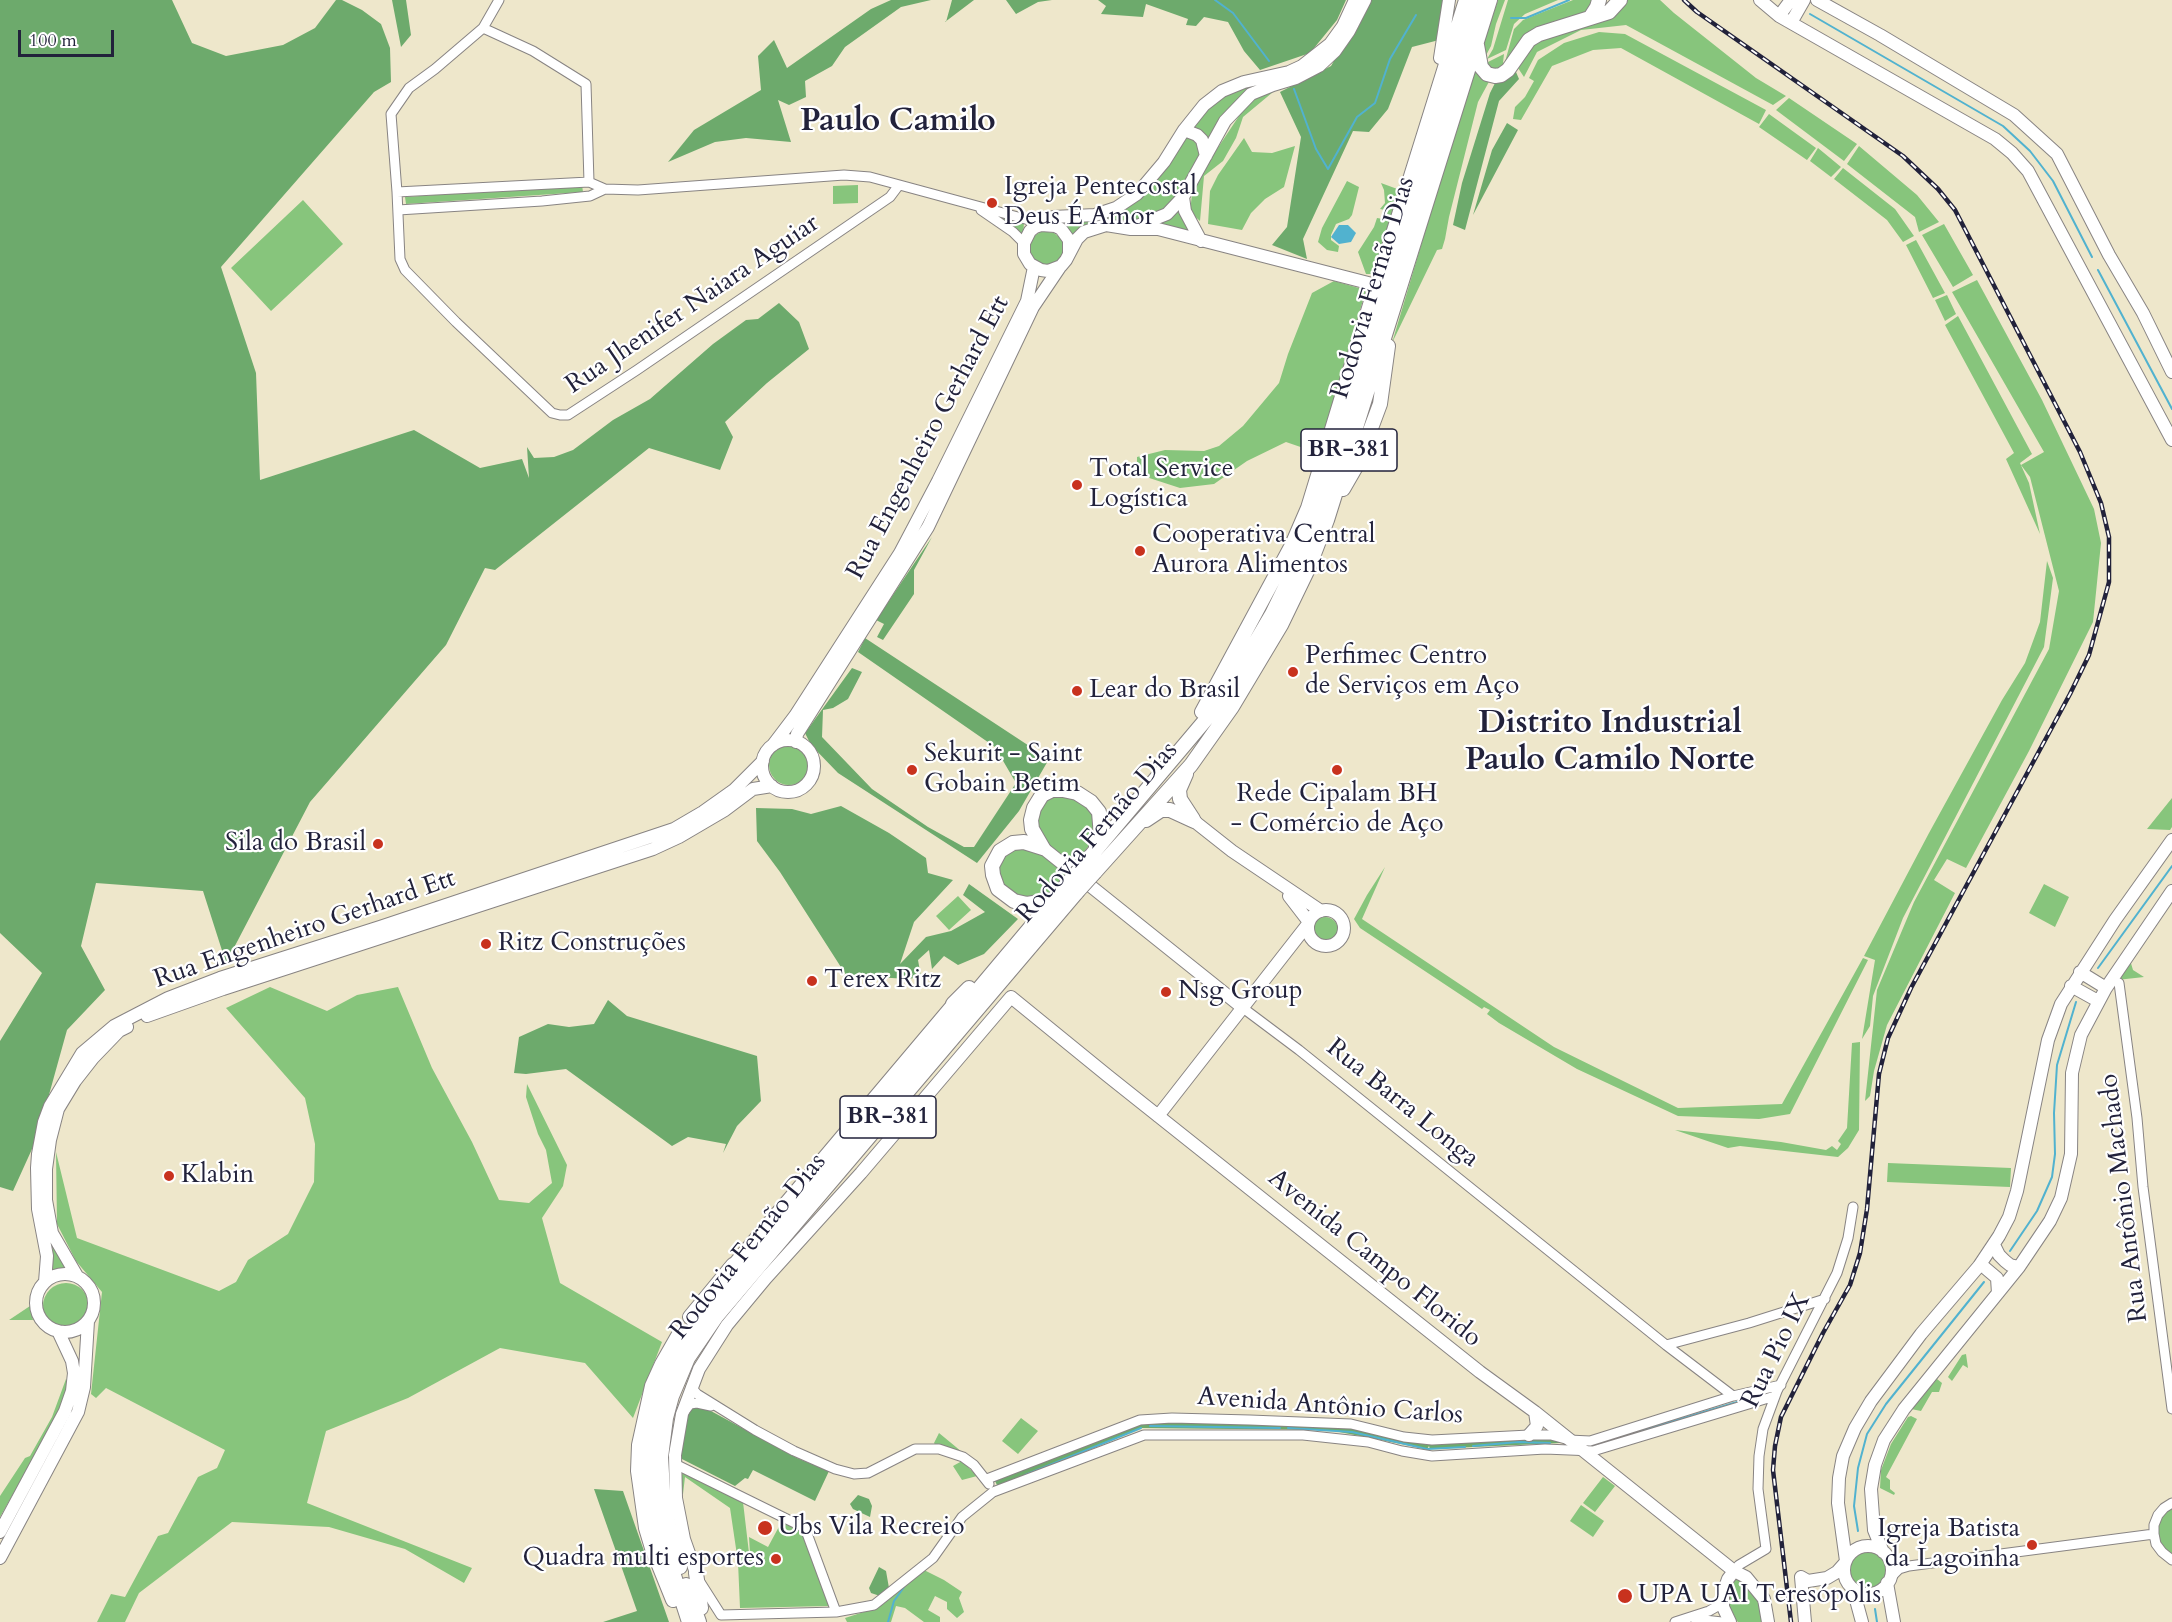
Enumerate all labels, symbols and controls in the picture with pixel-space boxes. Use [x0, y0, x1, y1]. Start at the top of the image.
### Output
scale bar [21, 18, 117, 56]
text: 100 m [29, 28, 77, 53]
district label: Paulo Camilo [800, 104, 996, 142]
place label: Igreja Pentecostal Deus É Amor [1004, 172, 1197, 234]
street label: Rodovia Fernão Dias [1325, 173, 1423, 403]
marker: Igreja Pentecostal Deus É Amor [985, 196, 999, 210]
street label: Rua Jhenifer Naiara Aguiar [560, 209, 826, 401]
street label: Rua Engenheiro Gerhard Ett [841, 291, 1017, 585]
road number: BR-381 [1301, 429, 1397, 471]
place label: Total Service Logística [1089, 454, 1234, 516]
marker: Total Service Logística [1070, 478, 1084, 492]
place label: Cooperativa Central Aurora Alimentos [1152, 520, 1375, 582]
marker: Cooperativa Central Aurora Alimentos [1133, 544, 1147, 558]
place label: Perfimec Centro de Serviços em Aço [1305, 641, 1519, 702]
marker: Perfimec Centro de Serviços em Aço [1286, 665, 1300, 679]
place label: Lear do Brasil [1089, 675, 1240, 707]
marker: Lear do Brasil [1070, 684, 1084, 698]
district label: Distrito Industrial Paulo Camilo Norte [1465, 706, 1755, 781]
street label: Rodovia Fernão Dias [1011, 736, 1185, 930]
place label: Sekurit - Saint Gobain Betim [924, 739, 1082, 800]
marker: Sekurit - Saint Gobain Betim [905, 763, 919, 777]
marker: Rede Cipalam BH - Comércio de Aço [1330, 763, 1344, 777]
place label: Rede Cipalam BH - Comércio de Aço [1230, 779, 1444, 840]
place label: Sila do Brasil [225, 828, 366, 860]
marker: Sila do Brasil [371, 837, 385, 851]
street label: Rua Engenheiro Gerhard Ett [150, 864, 460, 996]
place label: Ritz Construções [498, 928, 686, 960]
marker: Ritz Construções [479, 937, 493, 951]
place label: Terex Ritz [824, 965, 941, 997]
marker: Terex Ritz [805, 974, 819, 988]
place label: Nsg Group [1178, 976, 1303, 1008]
marker: Nsg Group [1159, 985, 1173, 999]
street label: Rua Barra Longa [1320, 1033, 1484, 1175]
street label: Rua Antônio Machado [2094, 1072, 2156, 1324]
road number: BR-381 [840, 1096, 936, 1138]
street label: Rodovia Fernão Dias [664, 1148, 834, 1346]
place label: Klabin [181, 1160, 254, 1192]
street label: Avenida Campo Florido [1261, 1163, 1487, 1355]
marker: Klabin [162, 1169, 176, 1183]
street label: Rua Pio IX [1736, 1289, 1818, 1413]
street label: Avenida Antônio Carlos [1196, 1382, 1464, 1432]
place label: Ubs Vila Recreio [778, 1512, 964, 1544]
place label: Igreja Batista da Lagoinha [1877, 1514, 2020, 1576]
marker: Ubs Vila Recreio [756, 1519, 774, 1537]
marker: Igreja Batista da Lagoinha [2025, 1538, 2039, 1552]
place label: Quadra multi esportes [523, 1543, 764, 1575]
marker: Quadra multi esportes [769, 1552, 783, 1566]
place label: UPA UAI Teresópolis [1638, 1580, 1881, 1612]
marker: UPA UAI Teresópolis [1616, 1587, 1634, 1605]

